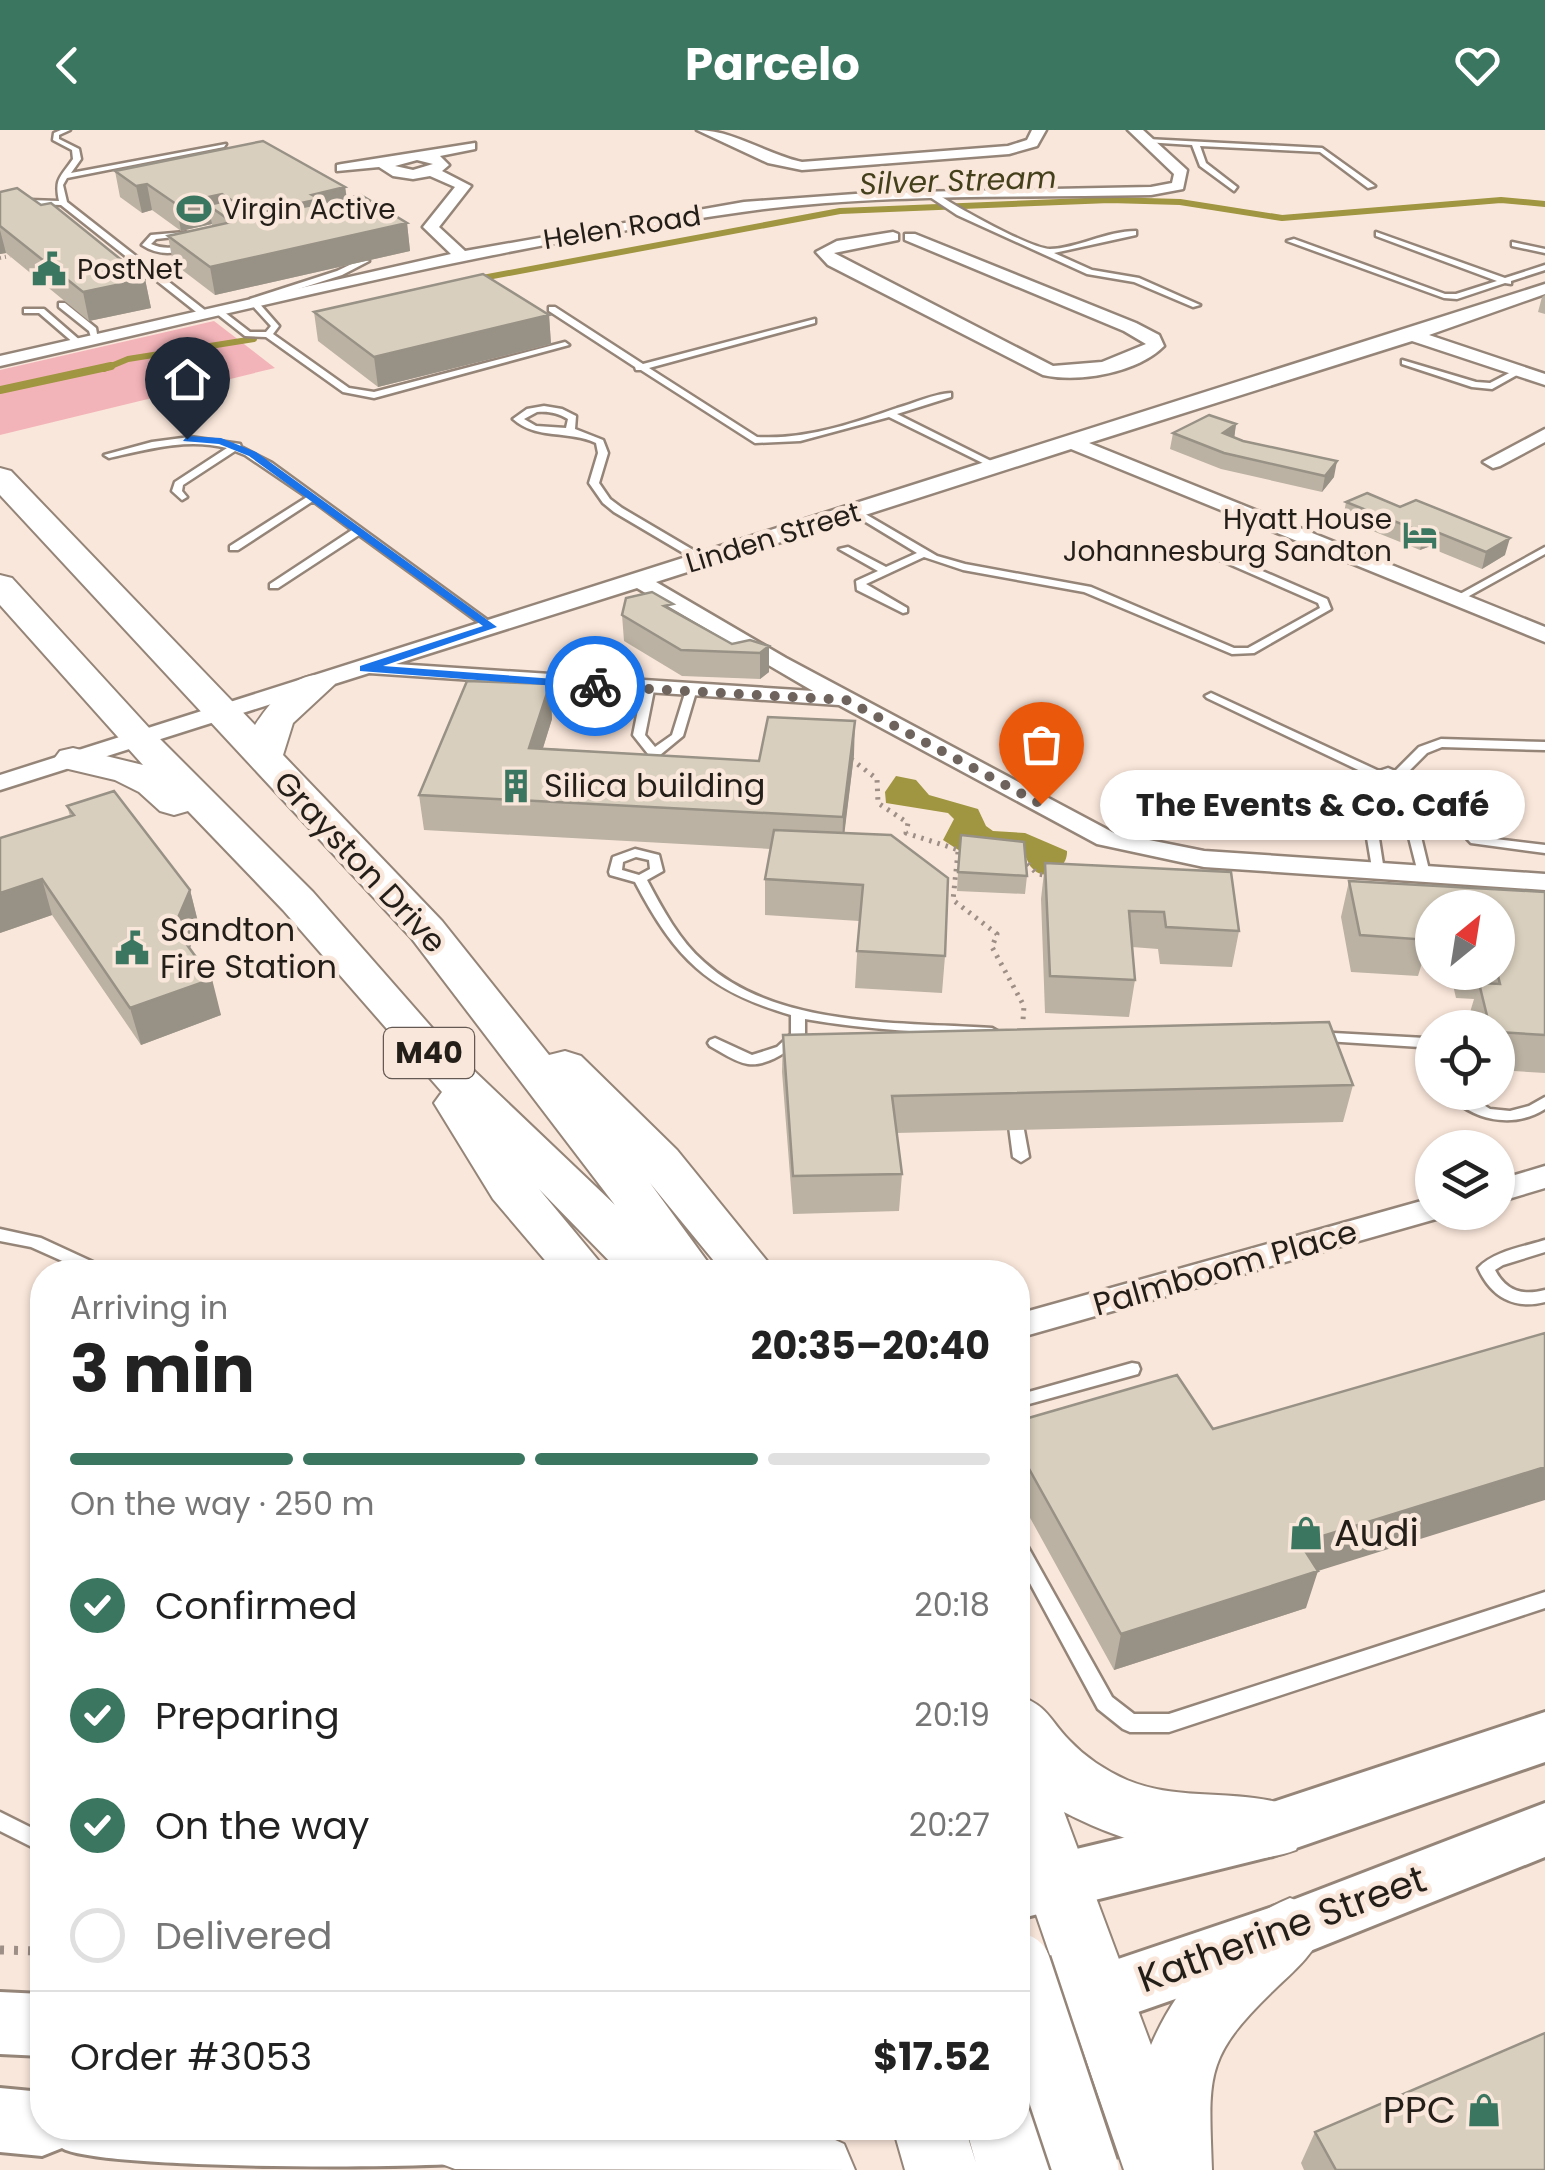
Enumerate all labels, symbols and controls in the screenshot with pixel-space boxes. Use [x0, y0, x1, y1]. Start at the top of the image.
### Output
text: Parcelo [685, 33, 860, 96]
icon: back [40, 38, 95, 93]
icon: heart [1450, 38, 1505, 93]
water label: Silver Stream [859, 156, 1057, 205]
sports icon: Virgin Active [175, 190, 213, 228]
place label: Virgin Active [222, 190, 396, 229]
street label: Helen Road [540, 196, 704, 259]
public building icon: PostNet [30, 250, 68, 288]
place label: PostNet [77, 250, 183, 289]
pin [145, 337, 230, 440]
icon: home [160, 352, 215, 407]
street label: Linden Street [681, 492, 865, 583]
place label: Hyatt House Johannesburg Sandton [1063, 500, 1392, 571]
hotel icon: Hyatt House Johannesburg Sandton [1401, 516, 1439, 554]
courier [545, 636, 645, 736]
icon: bike [568, 659, 623, 714]
pin [999, 702, 1084, 805]
icon: bag [1014, 717, 1069, 772]
street label: Grayston Drive [264, 761, 457, 963]
place label: Silica building [544, 763, 765, 808]
building icon: Silica building [497, 767, 535, 805]
callout: The Events & Co. Café [1101, 769, 1526, 839]
text: The Events & Co. Café [1136, 782, 1489, 827]
north arrow [1415, 890, 1515, 990]
map controls [1415, 890, 1515, 1230]
place label: Sandton Fire Station [160, 907, 337, 989]
public building icon: Sandton Fire Station [113, 929, 151, 967]
button: locate [1415, 1010, 1515, 1110]
road number: M40 [384, 1028, 474, 1078]
button: layers [1415, 1130, 1515, 1230]
street label: Palmboom Place [1088, 1208, 1362, 1327]
text: Arriving in [70, 1285, 228, 1330]
text: 20:35–20:40 [751, 1319, 990, 1372]
text: 3 min [70, 1324, 255, 1415]
text: On the way · 250 m [70, 1481, 375, 1526]
place label: Audi [1334, 1506, 1419, 1559]
shop icon: Audi [1287, 1514, 1325, 1552]
icon: check [70, 1578, 125, 1633]
text: Confirmed [155, 1579, 357, 1632]
text: 20:18 [914, 1582, 990, 1627]
icon: check [70, 1688, 125, 1743]
text: Preparing [155, 1689, 340, 1742]
text: 20:19 [914, 1692, 990, 1737]
icon: check [70, 1798, 125, 1853]
text: On the way [155, 1799, 369, 1852]
text: 20:27 [909, 1802, 990, 1847]
street label: Katherine Street [1130, 1852, 1433, 2005]
text: Delivered [155, 1909, 332, 1962]
text: Order #3053 [70, 2030, 312, 2083]
text: $17.52 [873, 2030, 990, 2083]
place label: PPC [1383, 2083, 1456, 2136]
shop icon: PPC [1465, 2091, 1503, 2129]

